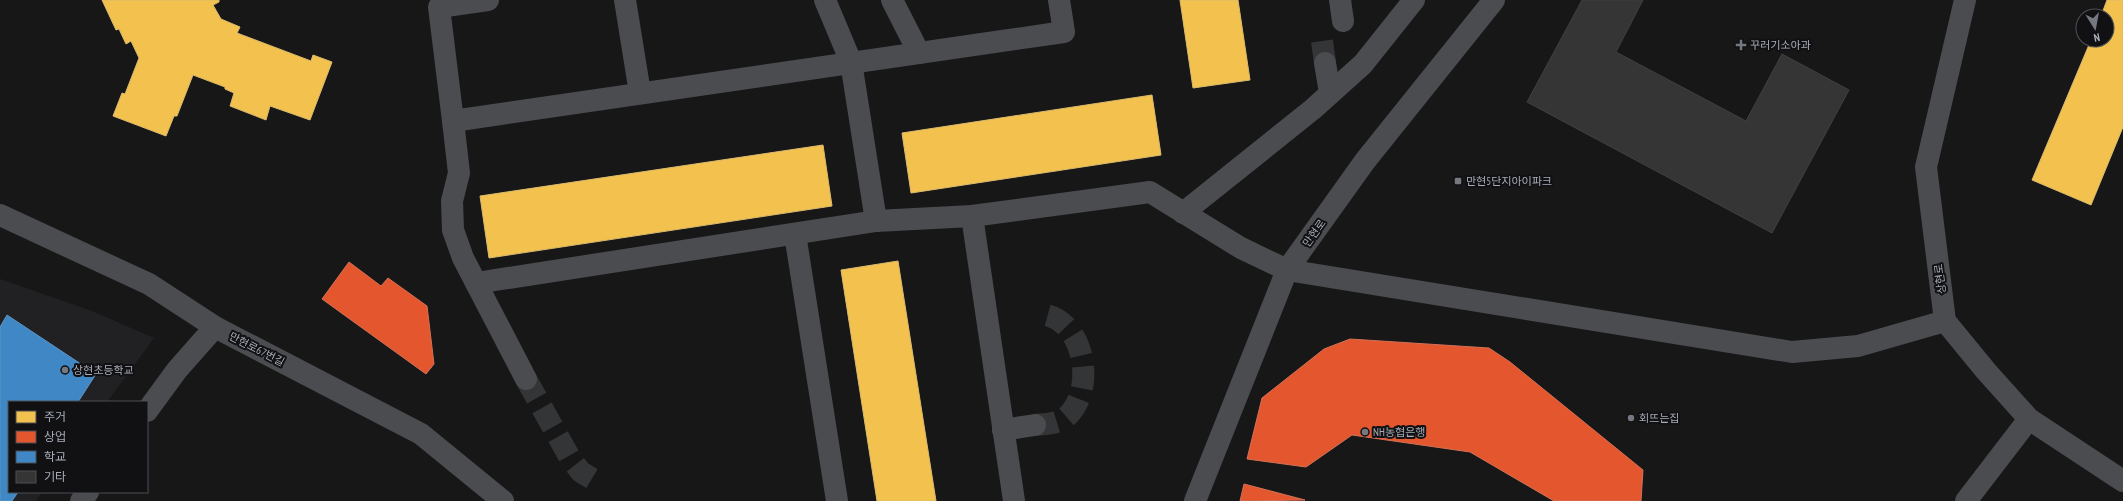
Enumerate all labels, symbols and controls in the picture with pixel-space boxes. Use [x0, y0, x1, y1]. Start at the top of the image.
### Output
north arrow [2075, 8, 2115, 48]
text: N [2093, 30, 2101, 45]
place label: 꾸러기소아과 [1750, 38, 1811, 52]
marker: 꾸러기소아과 [1735, 39, 1747, 51]
place label: 만현5단지아이파크 [1466, 174, 1552, 188]
marker: 만현5단지아이파크 [1453, 176, 1463, 186]
street label: 만현로 [1299, 217, 1329, 249]
street label: 상현로 [1931, 263, 1949, 295]
street label: 만현로67번길 [227, 329, 287, 369]
place label: 상현초등학교 [73, 363, 134, 377]
marker: 상현초등학교 [60, 365, 70, 375]
legend [8, 401, 148, 493]
text: 주거 [44, 409, 66, 424]
place label: 회뜨는집 [1639, 411, 1679, 425]
marker: 회뜨는집 [1626, 413, 1636, 423]
place label: NH농협은행 [1373, 425, 1425, 439]
marker: NH농협은행 [1360, 427, 1370, 437]
text: 상업 [44, 429, 66, 444]
text: 학교 [44, 449, 66, 464]
text: 기타 [44, 469, 66, 484]

